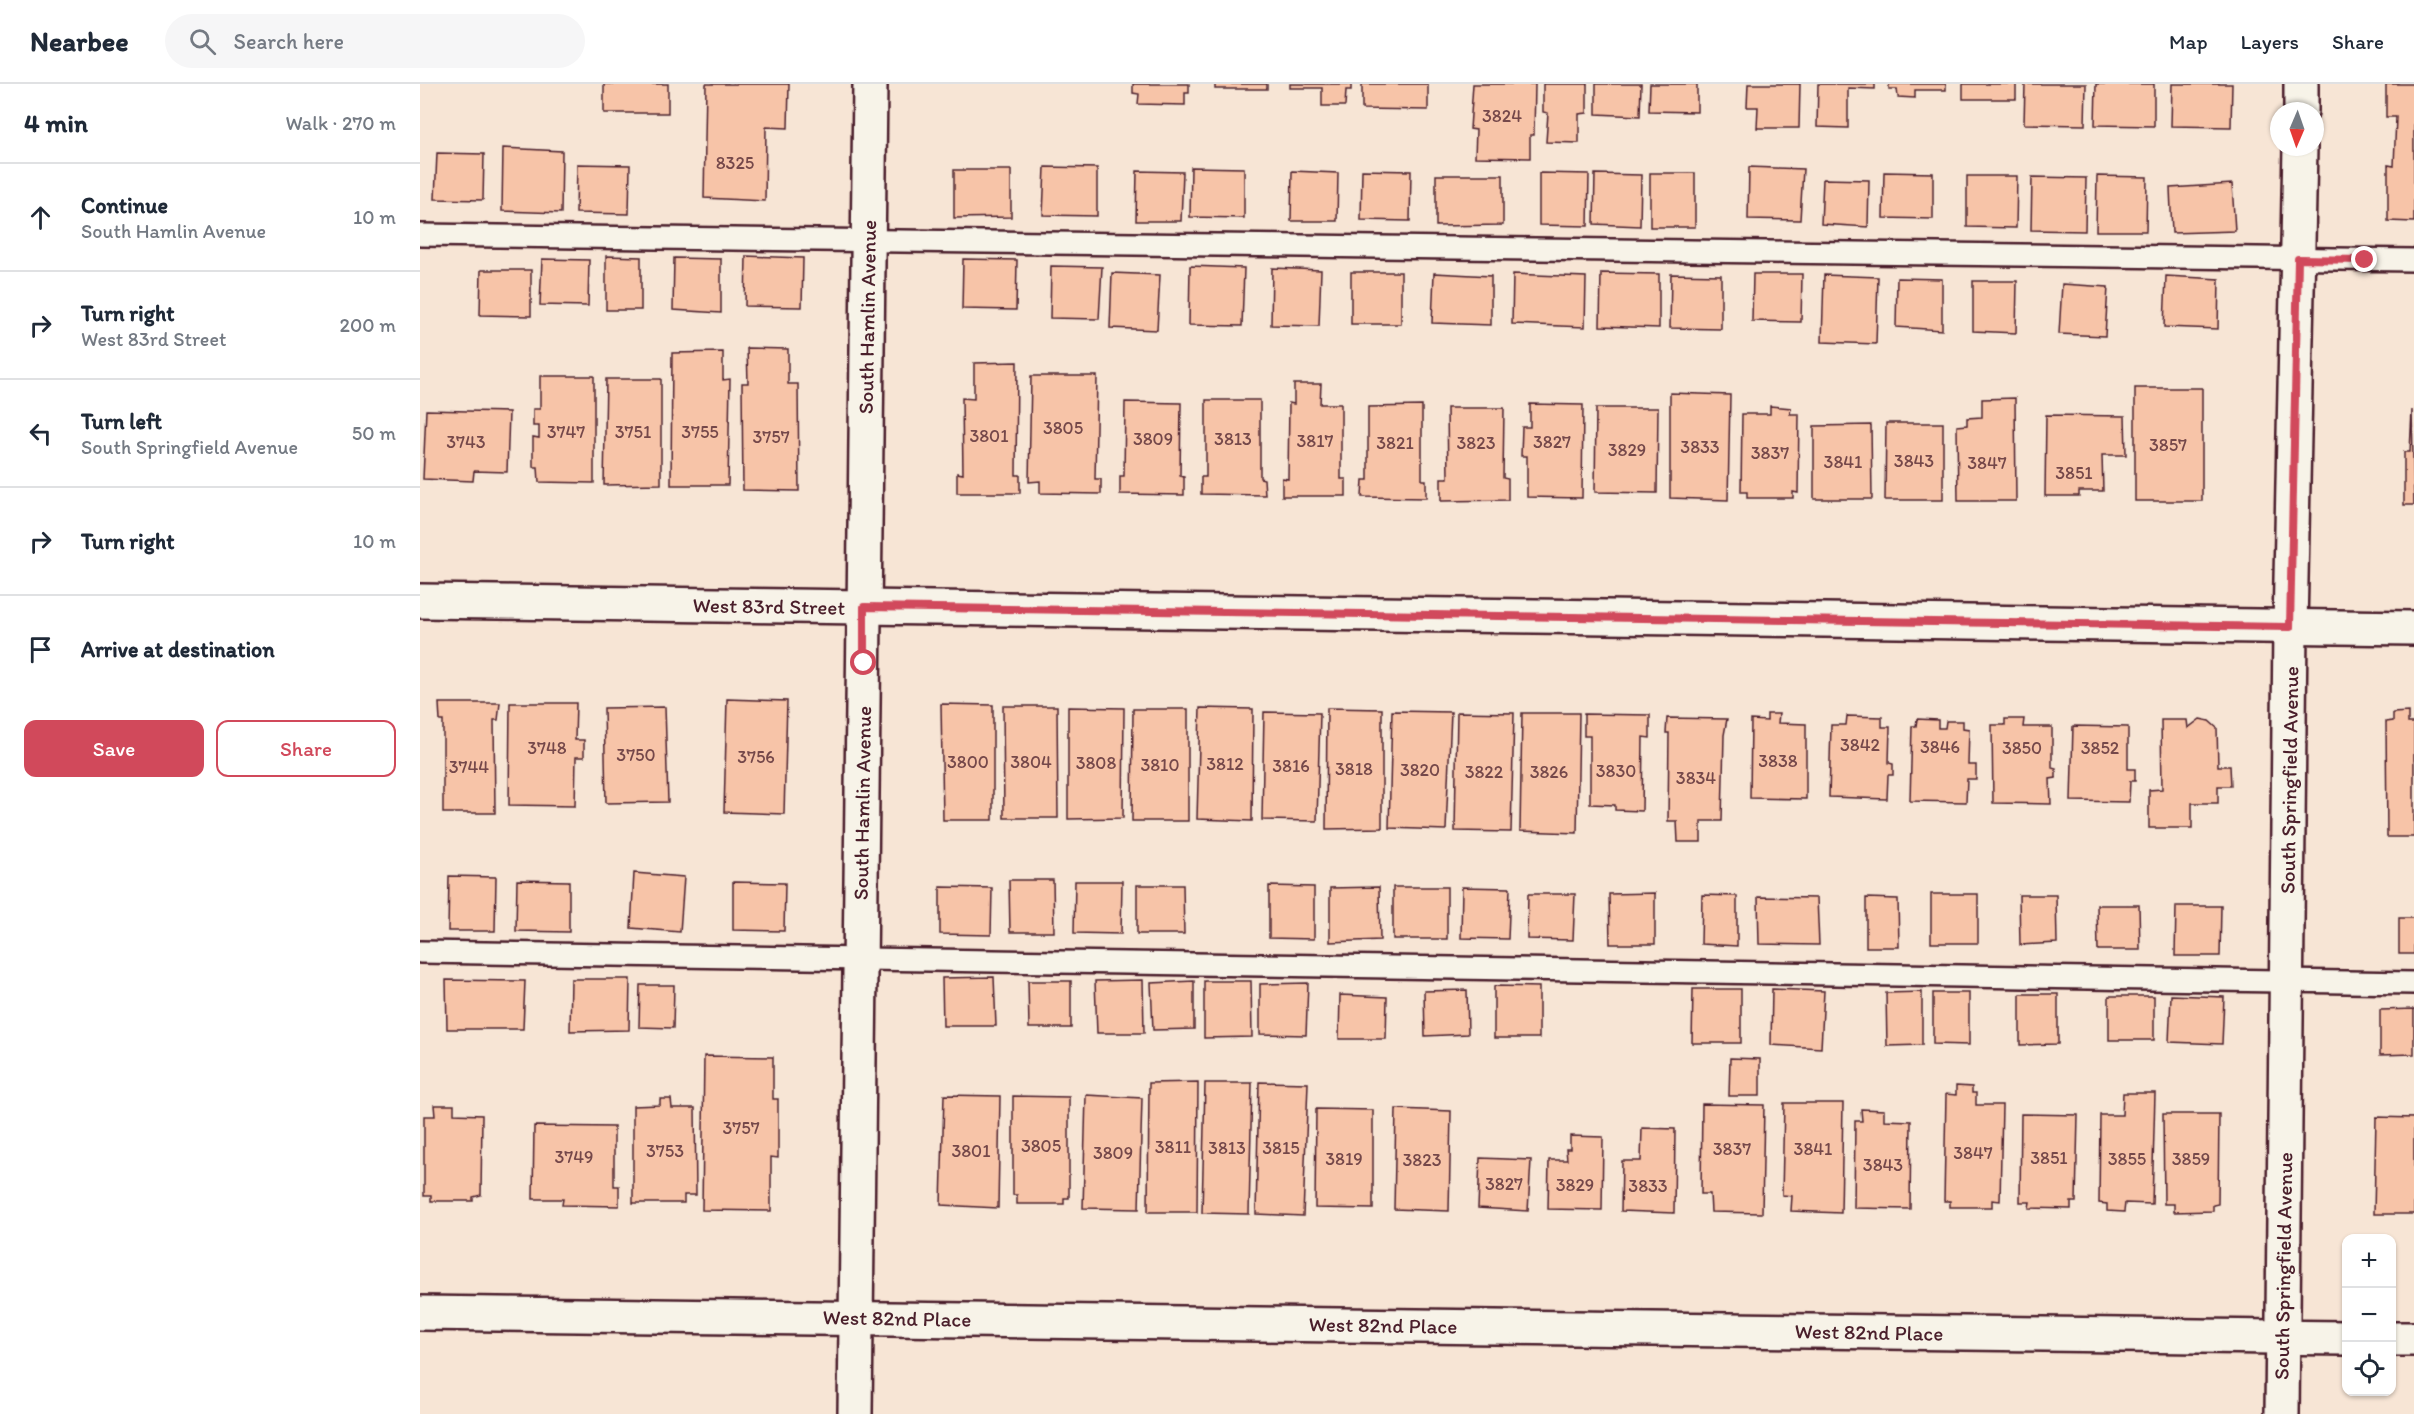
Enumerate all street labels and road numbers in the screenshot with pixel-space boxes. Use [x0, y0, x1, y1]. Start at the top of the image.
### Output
street label: South Hamlin Avenue [853, 220, 881, 414]
street label: West 83rd Street [692, 592, 846, 620]
street label: South Springfield Avenue [2275, 666, 2303, 894]
street label: South Hamlin Avenue [848, 706, 876, 900]
street label: South Springfield Avenue [2269, 1152, 2297, 1380]
street label: West 82nd Place [822, 1304, 972, 1332]
street label: West 82nd Place [1308, 1311, 1458, 1339]
street label: West 82nd Place [1794, 1318, 1944, 1346]

